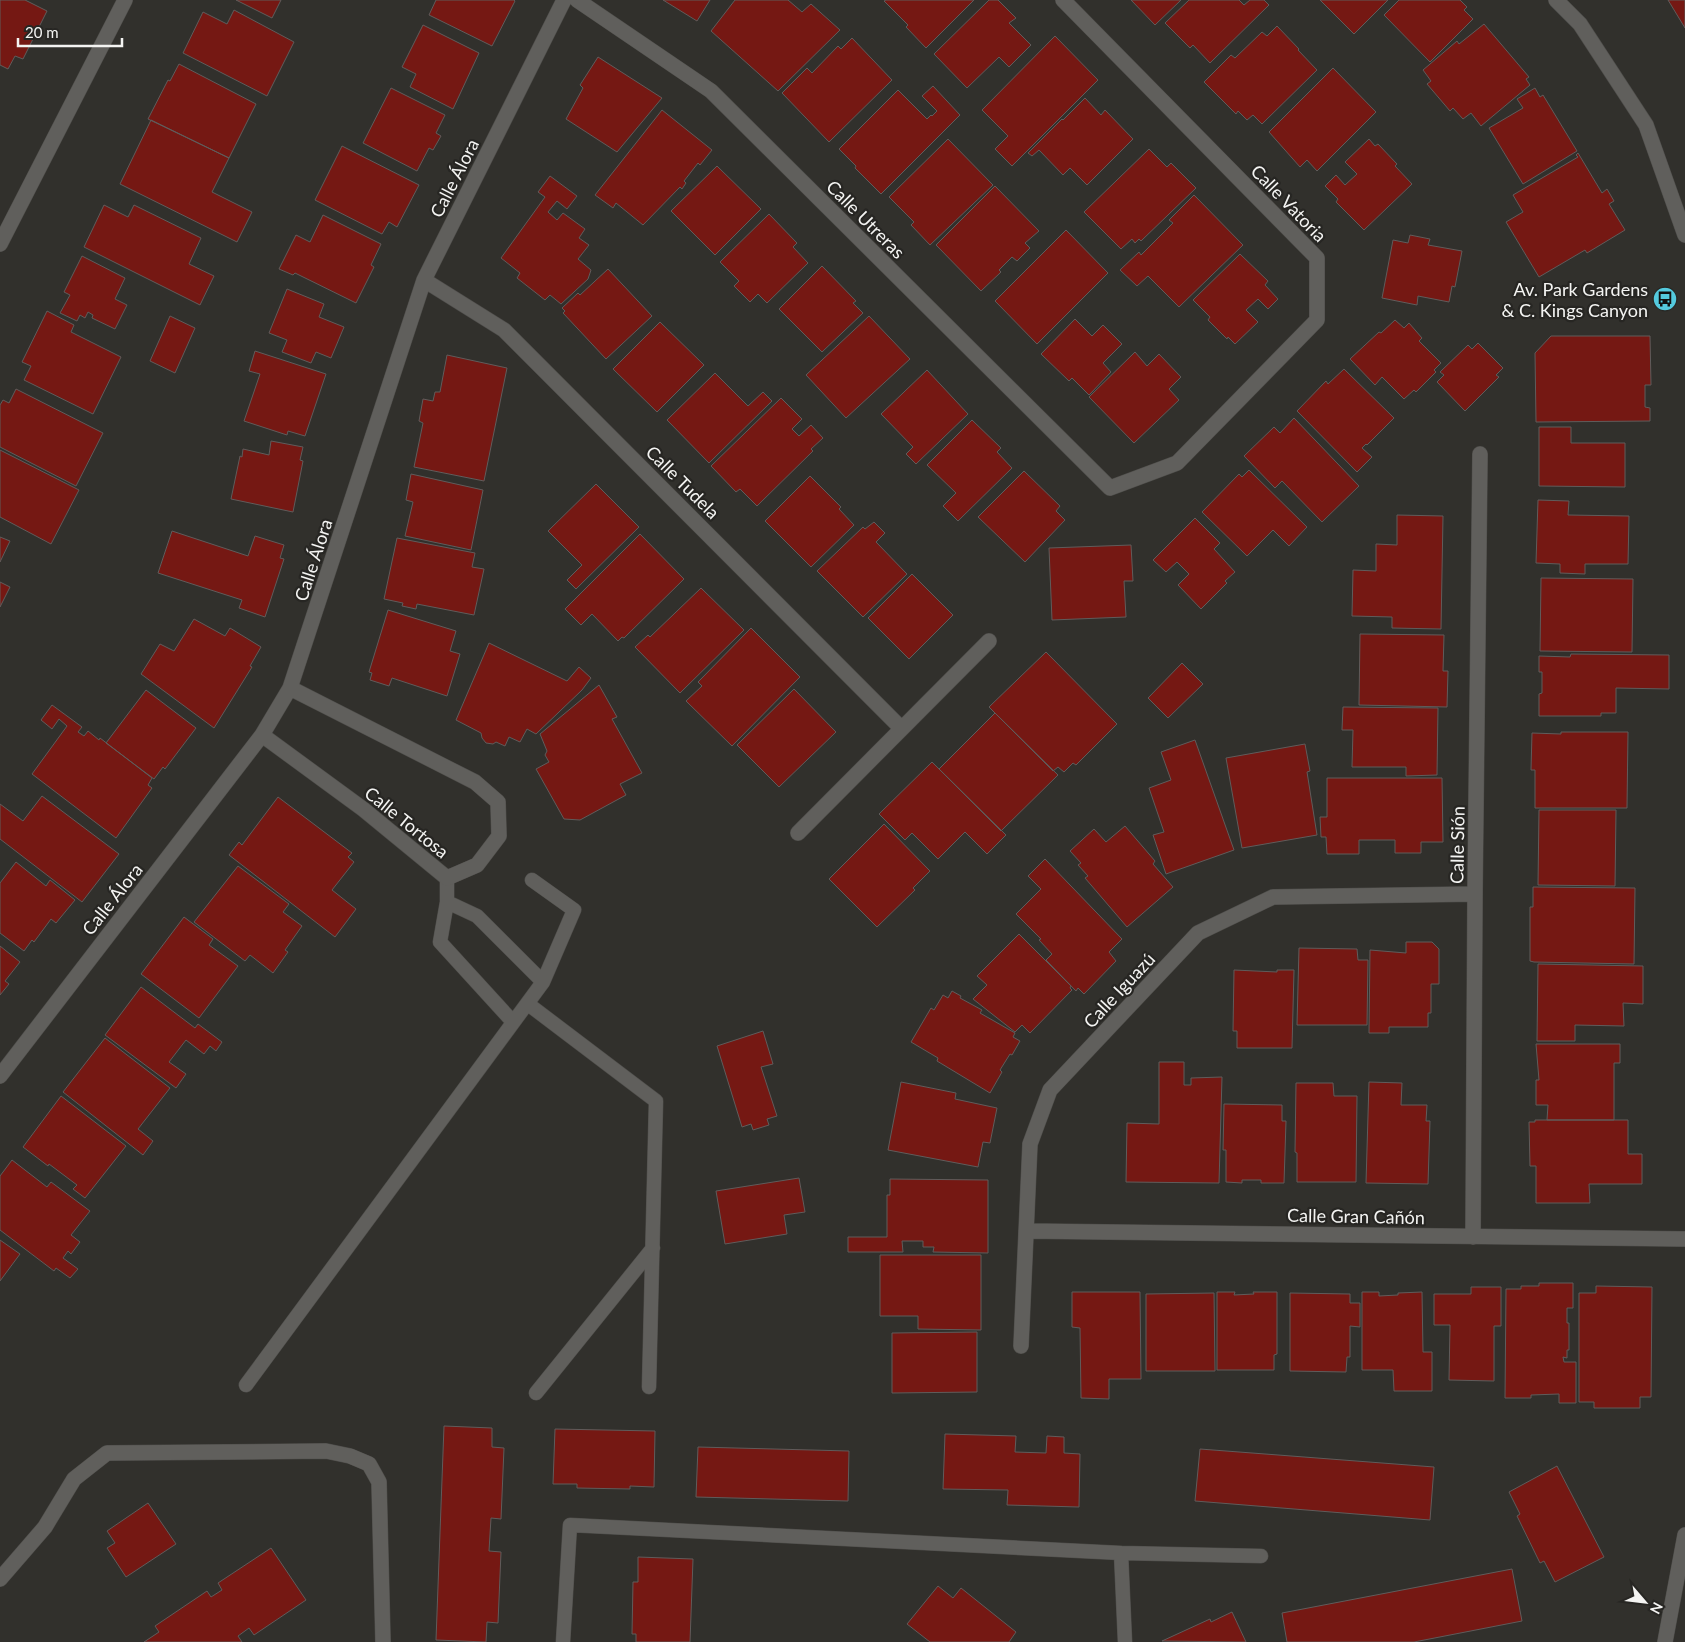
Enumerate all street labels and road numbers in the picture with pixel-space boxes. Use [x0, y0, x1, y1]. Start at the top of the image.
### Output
street label: Calle Álora [425, 135, 483, 221]
street label: Calle Vatoria [1247, 160, 1331, 246]
street label: Calle Utreras [822, 175, 910, 263]
street label: Calle Tudela [642, 441, 724, 523]
street label: Calle Álora [289, 516, 337, 604]
street label: Calle Tortosa [361, 781, 453, 863]
street label: Calle Sión [1445, 806, 1469, 884]
street label: Calle Álora [77, 859, 147, 939]
street label: Calle Iguazú [1079, 948, 1159, 1032]
street label: Calle Gran Cañón [1287, 1204, 1425, 1228]

